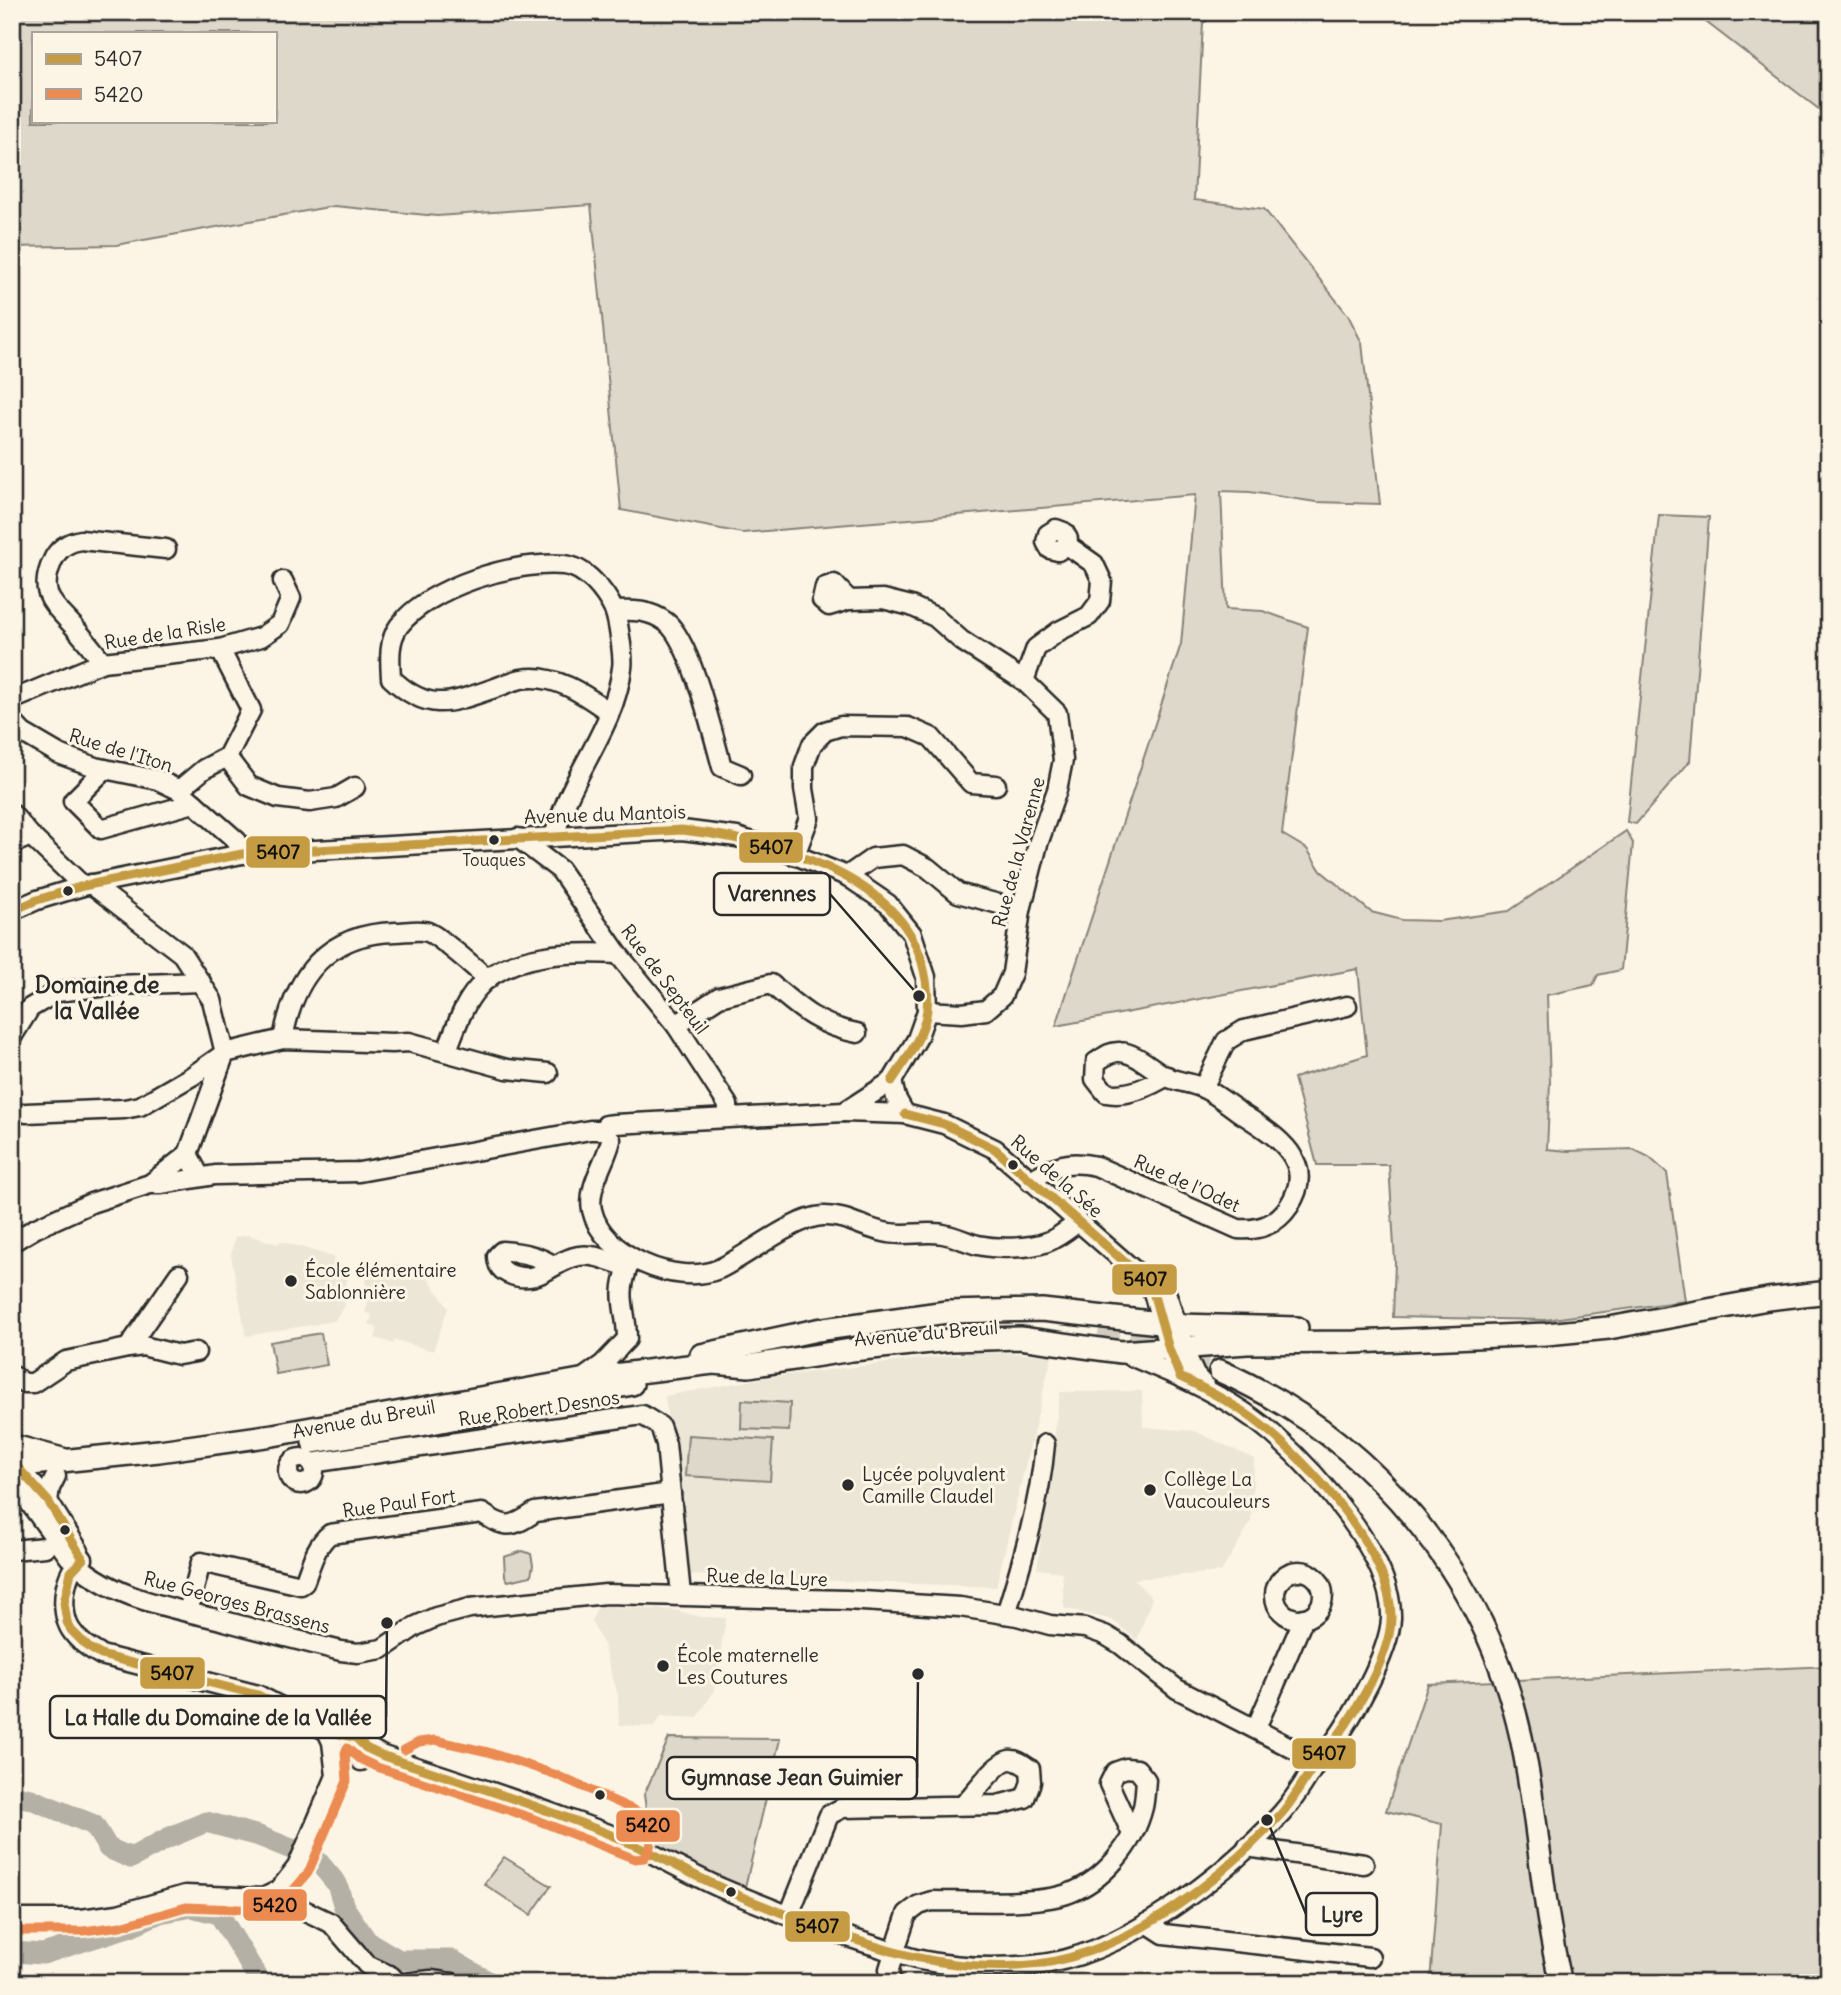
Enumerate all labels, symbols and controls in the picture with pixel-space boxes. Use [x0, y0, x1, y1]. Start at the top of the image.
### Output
legend [32, 32, 276, 122]
text: 5407 [94, 45, 142, 72]
text: 5420 [94, 81, 144, 108]
street label: Rue de la Risle [103, 612, 227, 654]
street label: Rue de l'Iton [66, 723, 176, 777]
street label: Rue de la Varenne [986, 774, 1050, 930]
street label: Avenue du Mantois [524, 799, 686, 829]
line badge: 5407 [738, 831, 804, 864]
marker: Touques [487, 833, 501, 847]
line badge: 5407 [245, 835, 311, 869]
text: 5407 [749, 835, 793, 859]
text: 5407 [256, 840, 300, 864]
place label: Touques [462, 849, 526, 871]
callout: Varennes [714, 873, 830, 915]
text: Varennes [728, 880, 817, 907]
unlabelled marker [61, 884, 75, 898]
street label: Rue de Septeuil [616, 919, 714, 1039]
district label: Domaine de la Vallée [35, 970, 159, 1025]
street label: Rue de la Sée [1006, 1129, 1108, 1223]
street label: Rue de l'Odet [1130, 1149, 1244, 1217]
unlabelled marker [1006, 1158, 1020, 1172]
place label: École élémentaire Sablonnière [305, 1258, 456, 1304]
line badge: 5407 [1111, 1263, 1178, 1296]
text: 5407 [1123, 1267, 1167, 1291]
marker: École élémentaire Sablonnière [283, 1273, 299, 1289]
street label: Avenue du Breuil [853, 1315, 999, 1351]
street label: Rue Robert Desnos [457, 1385, 621, 1431]
street label: Avenue du Breuil [290, 1394, 437, 1443]
place label: Lycée polyvalent Camille Claudel [862, 1462, 1006, 1508]
place label: Collège La Vaucouleurs [1164, 1467, 1270, 1513]
marker: Lycée polyvalent Camille Claudel [840, 1477, 856, 1493]
marker: Collège La Vaucouleurs [1142, 1482, 1158, 1498]
street label: Rue Paul Fort [341, 1483, 457, 1523]
unlabelled marker [58, 1523, 72, 1537]
street label: Rue de la Lyre [706, 1563, 828, 1591]
street label: Rue Georges Brassens [141, 1566, 333, 1638]
place label: École maternelle Les Coutures [677, 1643, 819, 1689]
line badge: 5407 [139, 1656, 206, 1690]
marker: École maternelle Les Coutures [655, 1658, 671, 1674]
text: 5407 [150, 1661, 194, 1685]
callout: La Halle du Domaine de la Vallée [50, 1696, 386, 1738]
text: La Halle du Domaine de la Vallée [64, 1704, 372, 1731]
line badge: 5407 [1291, 1737, 1357, 1770]
text: 5407 [1302, 1741, 1346, 1765]
callout: Gymnase Jean Guimier [667, 1757, 917, 1799]
text: Gymnase Jean Guimier [681, 1764, 903, 1791]
unlabelled marker [593, 1788, 607, 1802]
line badge: 5420 [615, 1809, 681, 1843]
text: 5420 [626, 1813, 670, 1837]
unlabelled marker [724, 1885, 738, 1899]
line badge: 5420 [242, 1888, 308, 1922]
text: 5420 [253, 1893, 297, 1917]
callout: Lyre [1306, 1893, 1377, 1935]
text: Lyre [1321, 1901, 1363, 1928]
line badge: 5407 [784, 1910, 851, 1943]
text: 5407 [795, 1914, 839, 1938]

